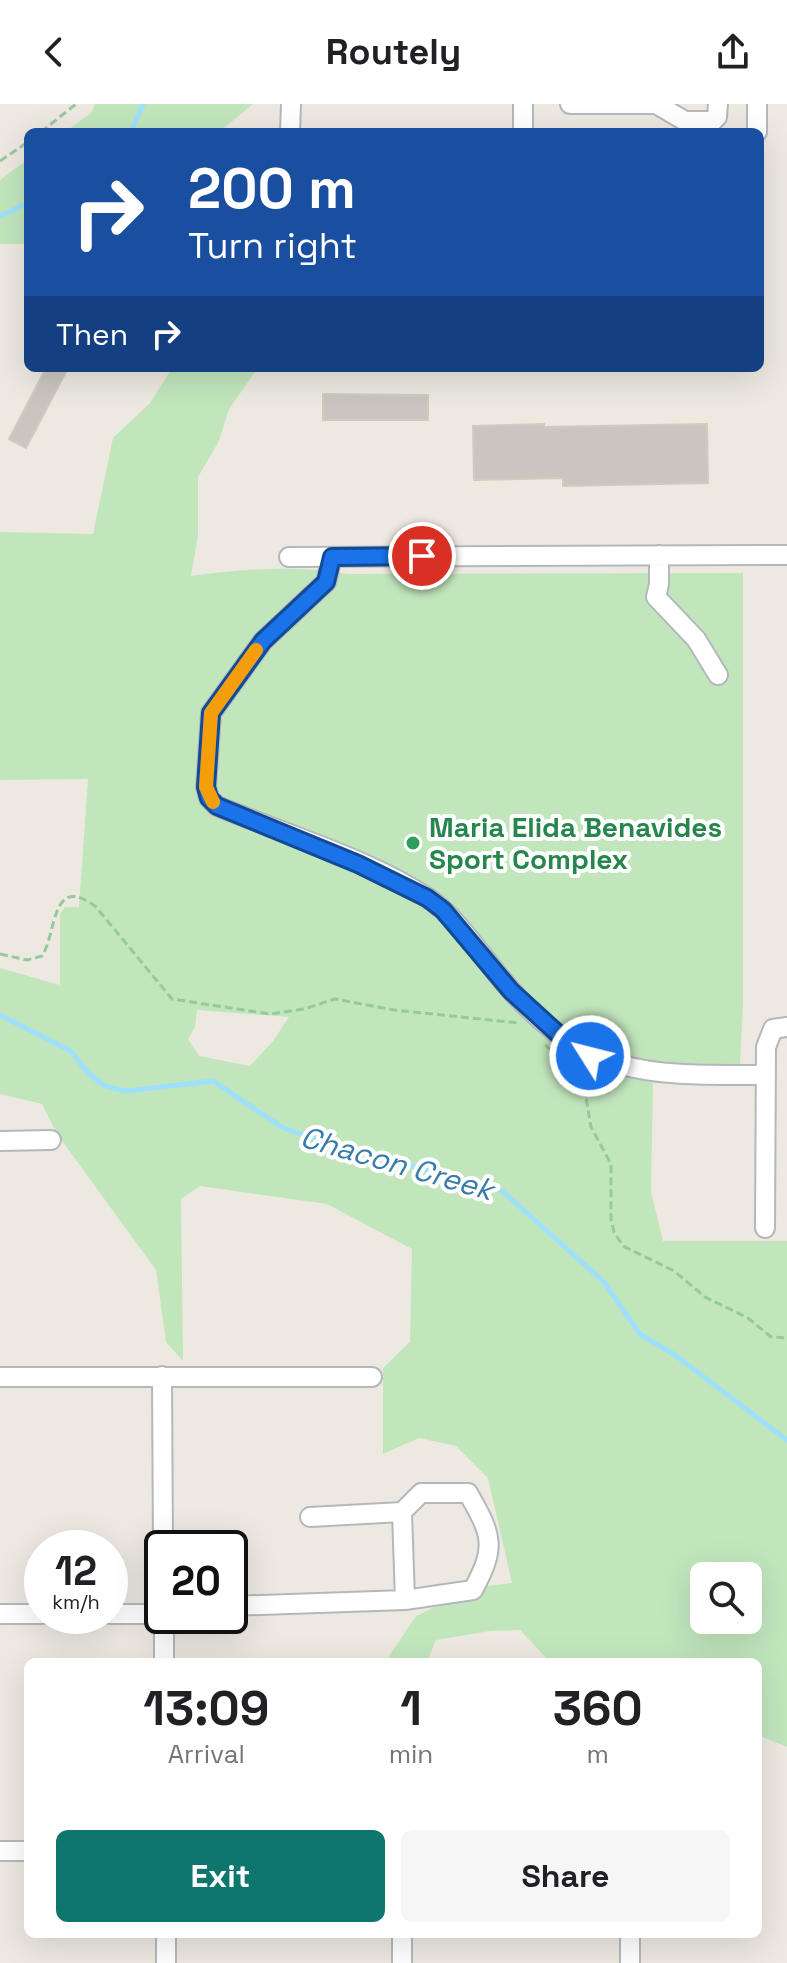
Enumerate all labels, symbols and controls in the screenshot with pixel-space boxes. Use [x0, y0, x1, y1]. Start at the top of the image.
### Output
text: Routely [326, 29, 461, 75]
icon: back [32, 30, 76, 74]
icon: share [711, 30, 755, 74]
text: 200 m [188, 153, 356, 224]
icon: right [56, 160, 160, 264]
text: Turn right [188, 223, 357, 269]
icon: right [144, 312, 188, 356]
text: Then [56, 315, 128, 354]
pin [388, 522, 456, 590]
icon: arrive [400, 534, 444, 578]
place label: Maria Elida Benavides Sport Complex [429, 809, 722, 877]
marker: Maria Elida Benavides Sport Complex [404, 834, 422, 852]
position arrow [548, 1014, 632, 1098]
water label: Chacon Creek [296, 1117, 501, 1210]
speed limit sign: 20 [144, 1530, 248, 1634]
text: 12 [55, 1546, 97, 1597]
map controls [690, 1562, 762, 1634]
button: search [690, 1562, 762, 1634]
text: km/h [52, 1589, 100, 1615]
text: 13:09 [143, 1678, 269, 1739]
text: 1 [400, 1678, 422, 1739]
text: 360 [553, 1678, 643, 1739]
text: Arrival [168, 1737, 245, 1771]
text: min [389, 1737, 433, 1771]
text: m [586, 1737, 609, 1771]
button: Exit [56, 1830, 385, 1922]
button: Share [401, 1830, 730, 1922]

